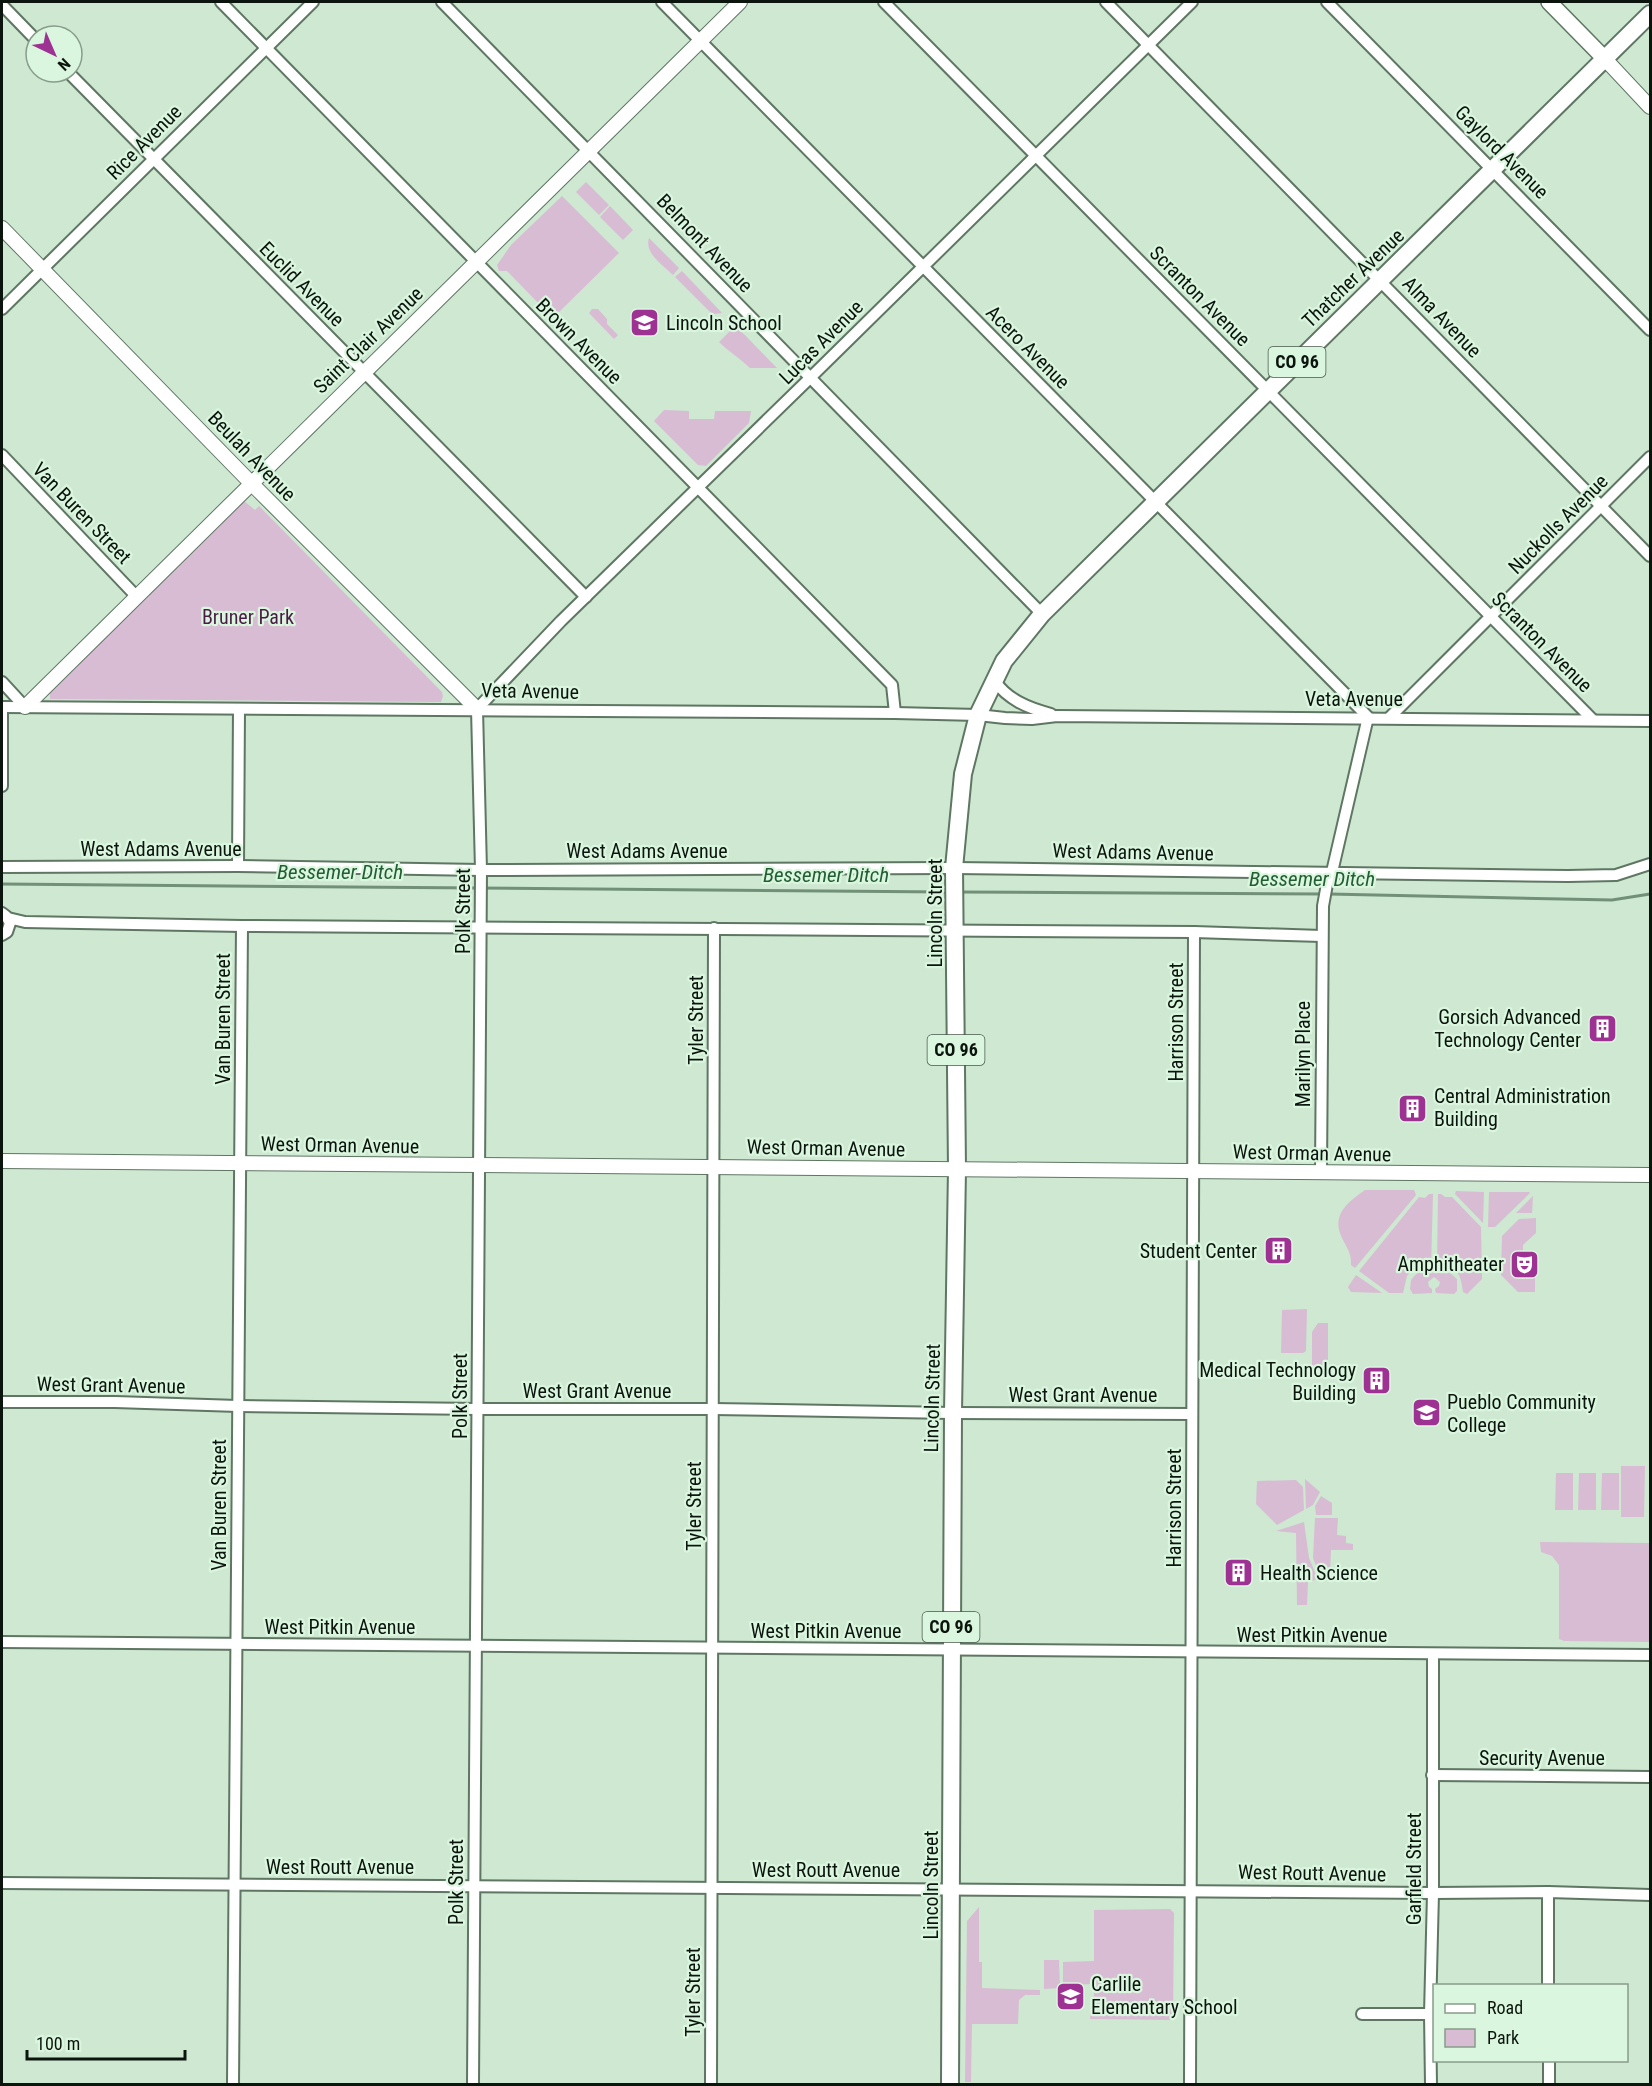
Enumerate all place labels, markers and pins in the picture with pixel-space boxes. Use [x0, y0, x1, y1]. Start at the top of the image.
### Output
school or university icon: Lincoln School [629, 307, 661, 339]
place label: Lincoln School [666, 311, 782, 335]
place label: Gorsich Advanced Technology Center [1434, 1005, 1581, 1052]
building icon: Gorsich Advanced Technology Center [1586, 1012, 1618, 1044]
place label: Central Administration Building [1434, 1084, 1611, 1131]
building icon: Central Administration Building [1397, 1092, 1429, 1124]
building icon: Student Center [1262, 1235, 1294, 1267]
place label: Student Center [1140, 1239, 1257, 1263]
theatre icon: Amphitheater [1509, 1248, 1541, 1280]
place label: Amphitheater [1397, 1252, 1504, 1276]
place label: Medical Technology Building [1199, 1358, 1356, 1405]
building icon: Medical Technology Building [1361, 1365, 1393, 1397]
place label: Pueblo Community College [1447, 1390, 1596, 1437]
school or university icon: Pueblo Community College [1410, 1397, 1442, 1429]
building icon: Health Science [1223, 1557, 1255, 1589]
place label: Health Science [1260, 1561, 1378, 1585]
place label: Carlile Elementary School [1091, 1972, 1238, 2019]
school or university icon: Carlile Elementary School [1054, 1980, 1086, 2012]

